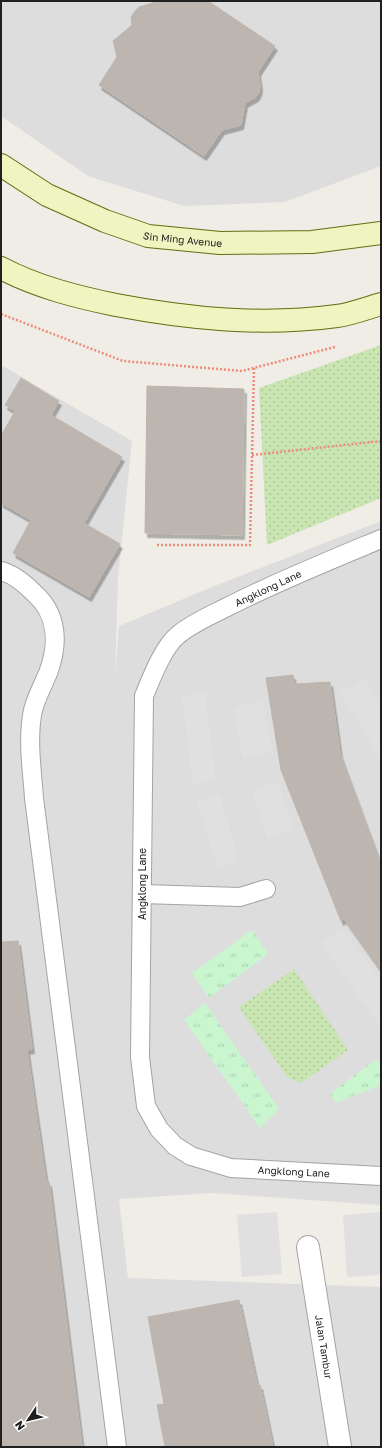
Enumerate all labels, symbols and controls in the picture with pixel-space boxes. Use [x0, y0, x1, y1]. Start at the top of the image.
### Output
street label: Sin Ming Avenue [142, 229, 223, 249]
street label: Angklong Lane [233, 567, 303, 609]
street label: Angklong Lane [136, 848, 148, 920]
street label: Angklong Lane [257, 1163, 330, 1179]
street label: Jalan Tambur [313, 1314, 335, 1380]
north arrow [8, 1400, 48, 1440]
text: N [12, 1419, 27, 1433]

